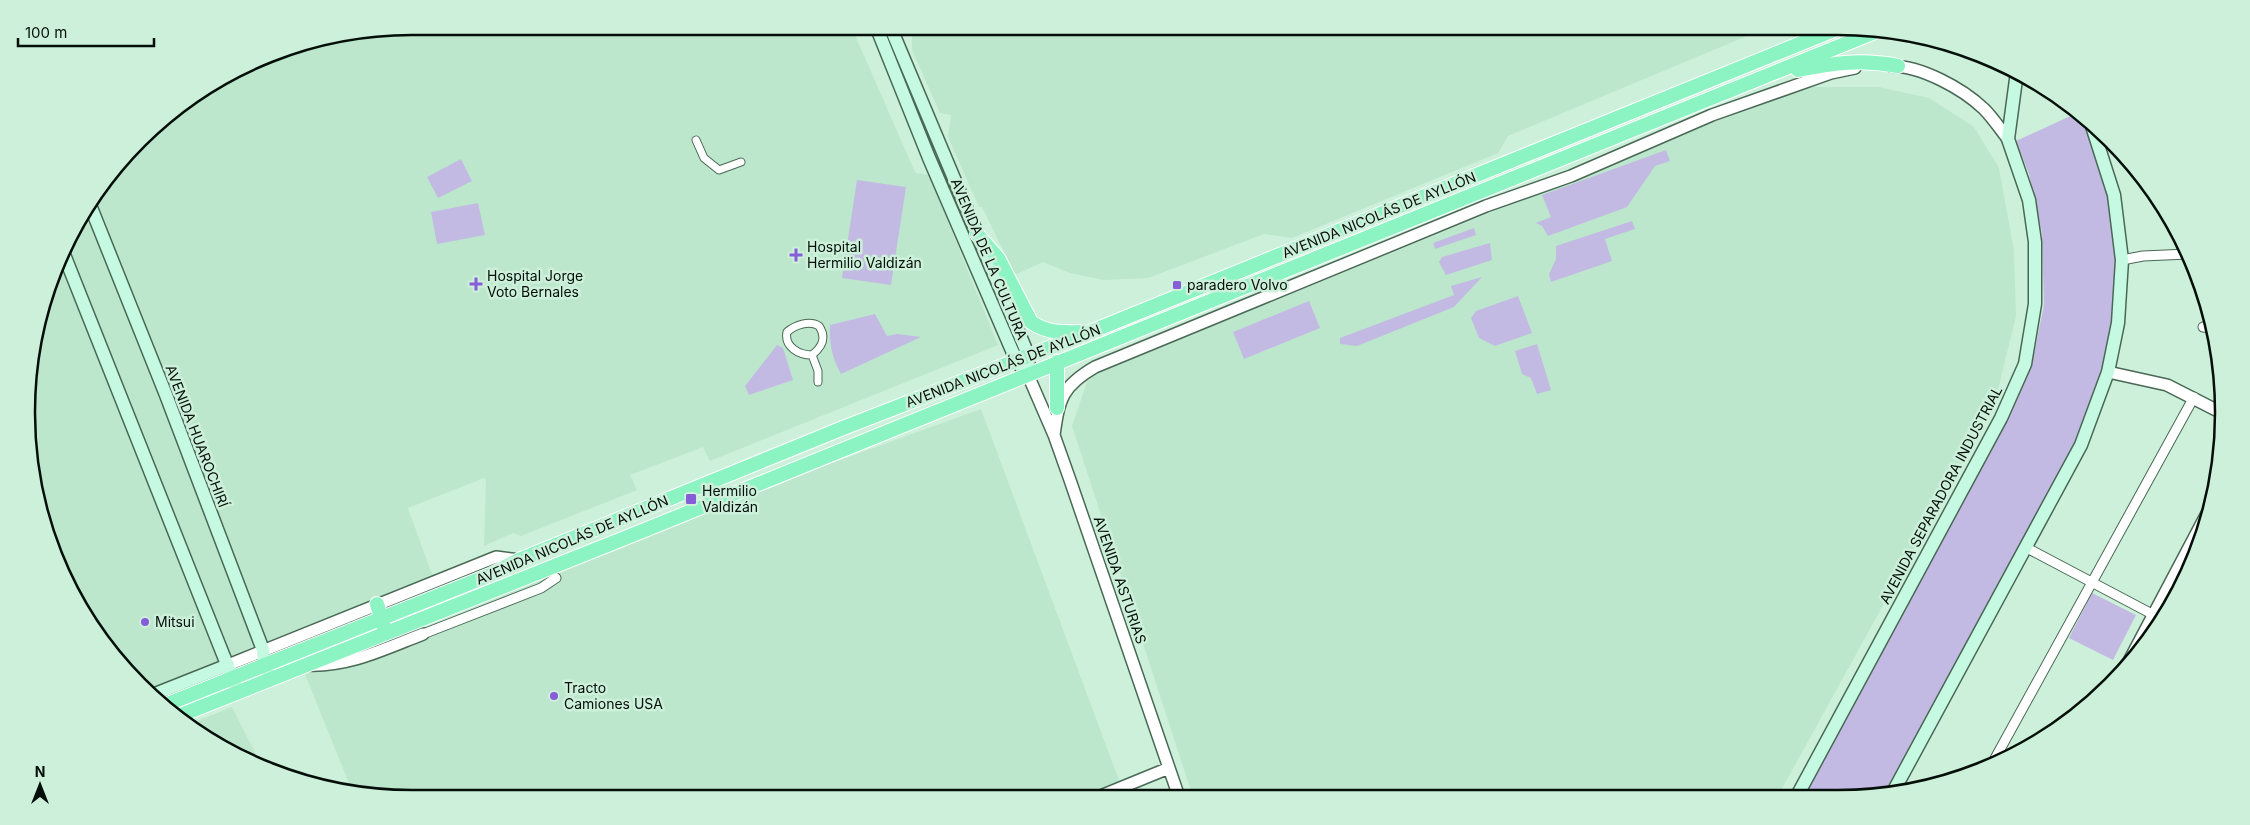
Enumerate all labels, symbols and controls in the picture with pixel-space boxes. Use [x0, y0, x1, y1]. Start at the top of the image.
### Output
scale bar [18, 15, 154, 47]
text: 100 m [25, 23, 67, 42]
street label: AVENIDA NICOLÁS DE AYLLÓN [1280, 168, 1478, 261]
street label: AVENIDA DE LA CULTURA [948, 176, 1031, 342]
place label: Hospital Hermilio Valdizán [807, 238, 922, 271]
marker: Hospital Hermilio Valdizán [789, 248, 803, 262]
place label: Hospital Jorge Voto Bernales [487, 267, 583, 300]
place label: paradero Volvo [1187, 276, 1288, 293]
marker: Hospital Jorge Voto Bernales [469, 277, 483, 291]
marker: paradero Volvo [1171, 279, 1183, 291]
street label: AVENIDA NICOLÁS DE AYLLÓN [903, 320, 1103, 411]
street label: AVENIDA HUAROCHIRÍ [162, 362, 233, 510]
street label: AVENIDA SEPARADORA INDUSTRIAL [1876, 383, 2006, 607]
place label: Hermilio Valdizán [702, 482, 758, 515]
street label: AVENIDA NICOLÁS DE AYLLÓN [473, 491, 671, 588]
marker: Hermilio Valdizán [684, 492, 698, 506]
street label: AVENIDA ASTURIAS [1091, 514, 1150, 646]
place label: Mitsui [155, 613, 195, 630]
marker: Mitsui [139, 616, 151, 628]
place label: Tracto Camiones USA [564, 679, 663, 712]
marker: Tracto Camiones USA [548, 690, 560, 702]
north arrow [15, 760, 65, 810]
text: N [35, 763, 45, 780]

